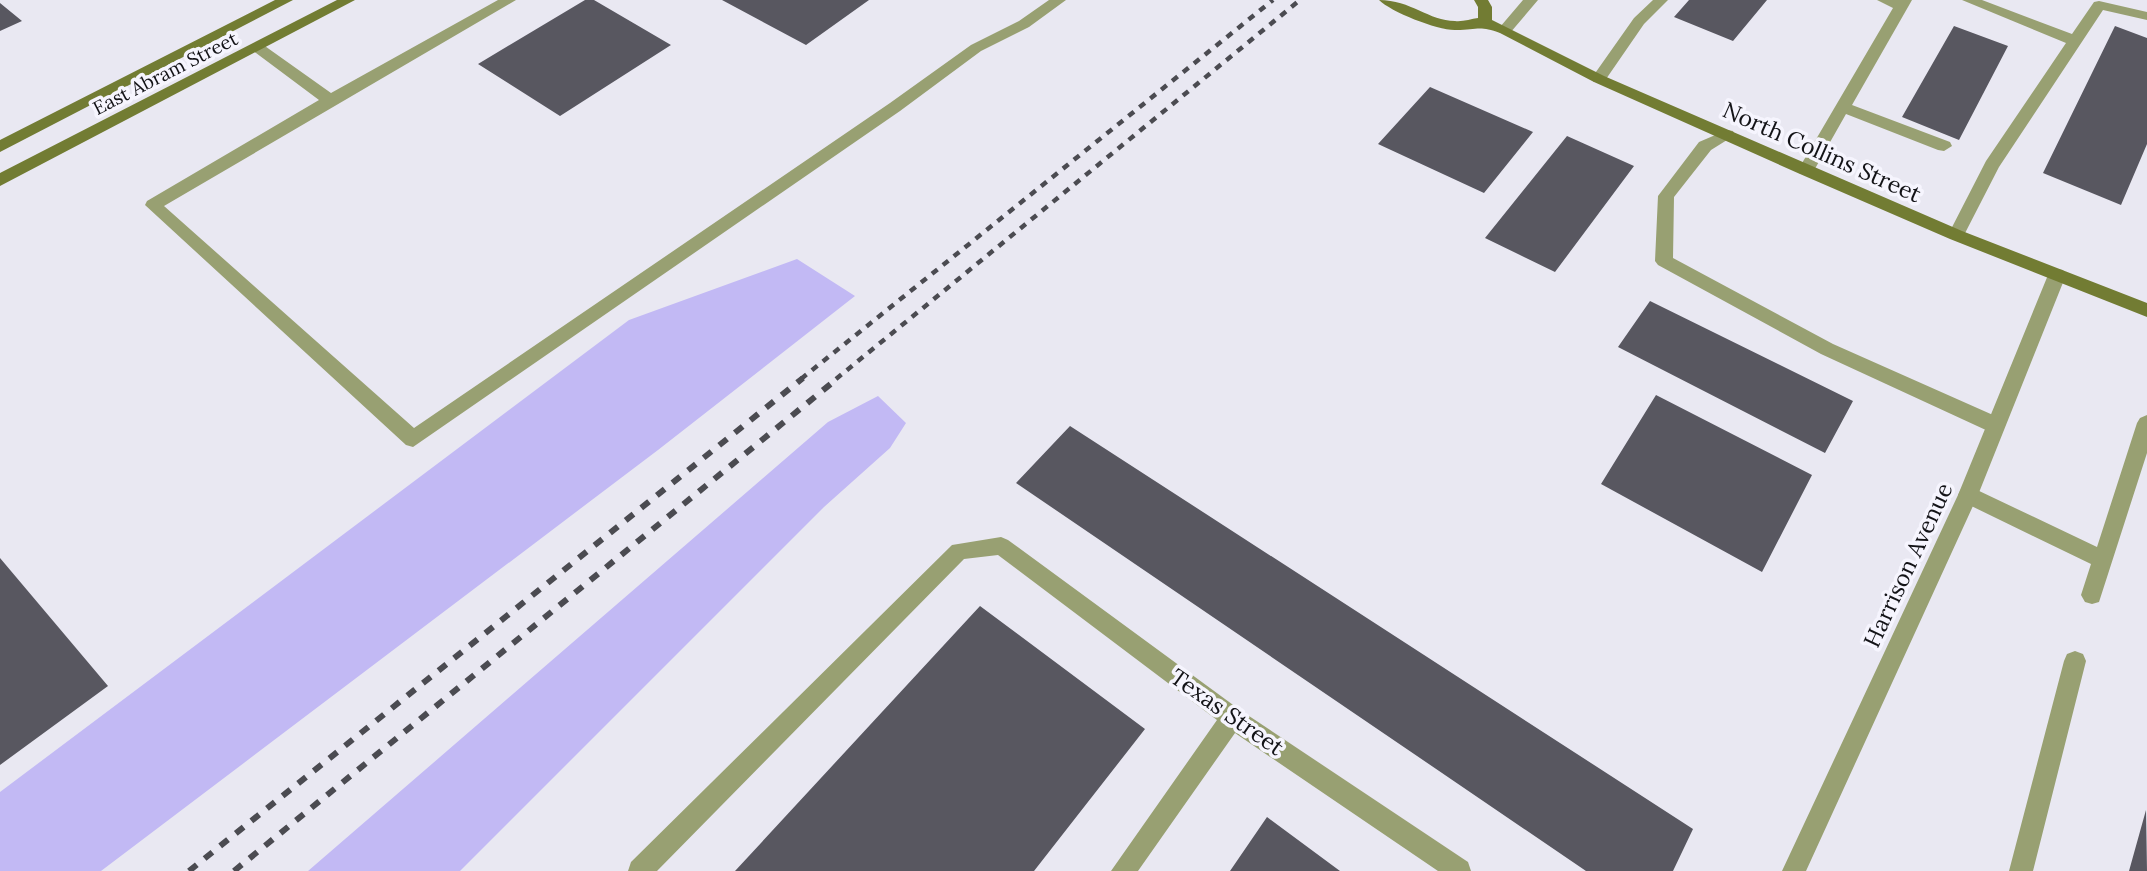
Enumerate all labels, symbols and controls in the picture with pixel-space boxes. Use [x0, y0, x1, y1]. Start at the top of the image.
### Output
street label: East Abram Street [89, 26, 242, 120]
street label: North Collins Street [1719, 95, 1926, 208]
street label: Harrison Avenue [1857, 478, 1958, 652]
street label: Texas Street [1165, 662, 1290, 761]

